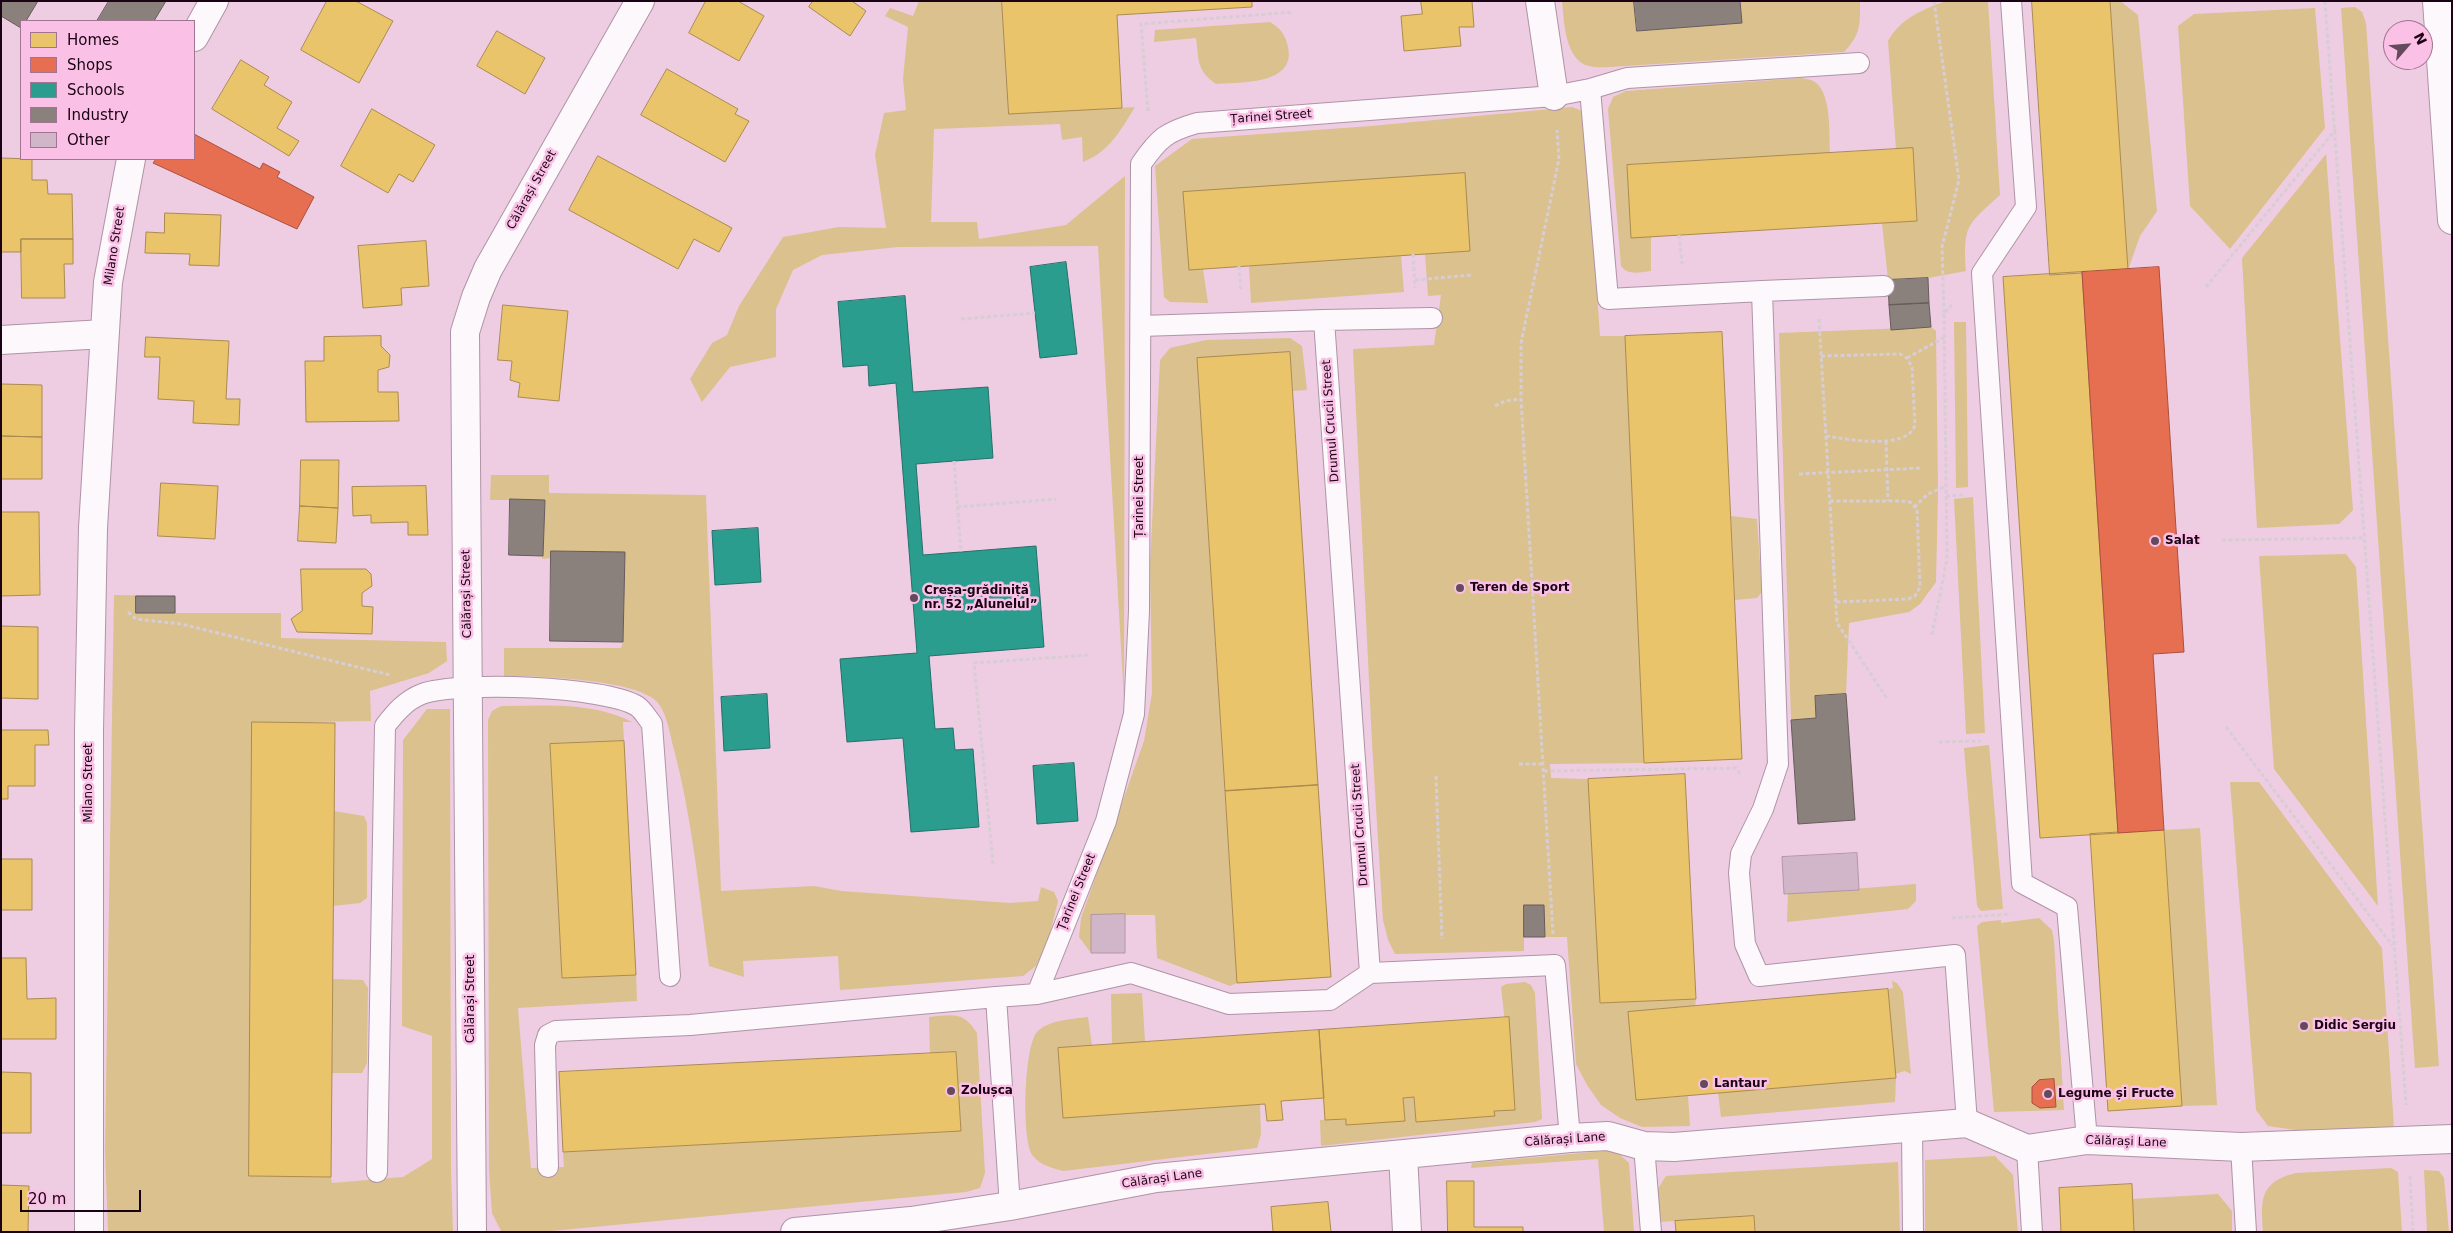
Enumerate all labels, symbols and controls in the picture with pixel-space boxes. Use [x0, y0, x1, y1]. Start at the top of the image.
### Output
legend [20, 20, 195, 160]
north arrow [2383, 20, 2433, 70]
text: N [2411, 30, 2430, 47]
text: Homes [67, 31, 119, 49]
text: Shops [67, 56, 113, 74]
text: Schools [67, 81, 125, 99]
text: Industry [67, 106, 129, 124]
street label: Țarinei Street [1230, 107, 1312, 127]
text: Other [67, 131, 110, 149]
street label: Călărași Street [504, 148, 560, 232]
street label: Milano Street [102, 206, 128, 286]
street label: Drumul Crucii Street [1320, 359, 1342, 483]
street label: Țarinei Street [1133, 456, 1147, 538]
place label: Salat [2165, 534, 2200, 548]
marker: Salat [2149, 535, 2161, 547]
street label: Călărași Street [459, 550, 475, 638]
place label: Teren de Sport [1470, 581, 1570, 595]
marker: Teren de Sport [1454, 582, 1466, 594]
place label: Creșa-grădiniță nr. 52 „Alunelul” [924, 584, 1038, 612]
marker: Creșa-grădiniță nr. 52 „Alunelul” [908, 592, 920, 604]
street label: Milano Street [82, 743, 96, 823]
street label: Drumul Crucii Street [1349, 763, 1371, 887]
street label: Țarinei Street [1055, 851, 1099, 933]
street label: Călărași Street [464, 955, 478, 1043]
place label: Didic Sergiu [2314, 1019, 2396, 1033]
marker: Didic Sergiu [2298, 1020, 2310, 1032]
place label: Lantaur [1714, 1077, 1767, 1091]
marker: Lantaur [1698, 1078, 1710, 1090]
place label: Zolușca [961, 1084, 1013, 1098]
marker: Zolușca [945, 1085, 957, 1097]
place label: Legume și Fructe [2058, 1087, 2174, 1101]
marker: Legume și Fructe [2042, 1088, 2054, 1100]
street label: Călărași Lane [1524, 1130, 1606, 1150]
street label: Călărași Lane [2085, 1133, 2167, 1151]
street label: Călărași Lane [1121, 1166, 1203, 1192]
scale bar [22, 1180, 144, 1212]
text: 20 m [28, 1190, 66, 1208]

